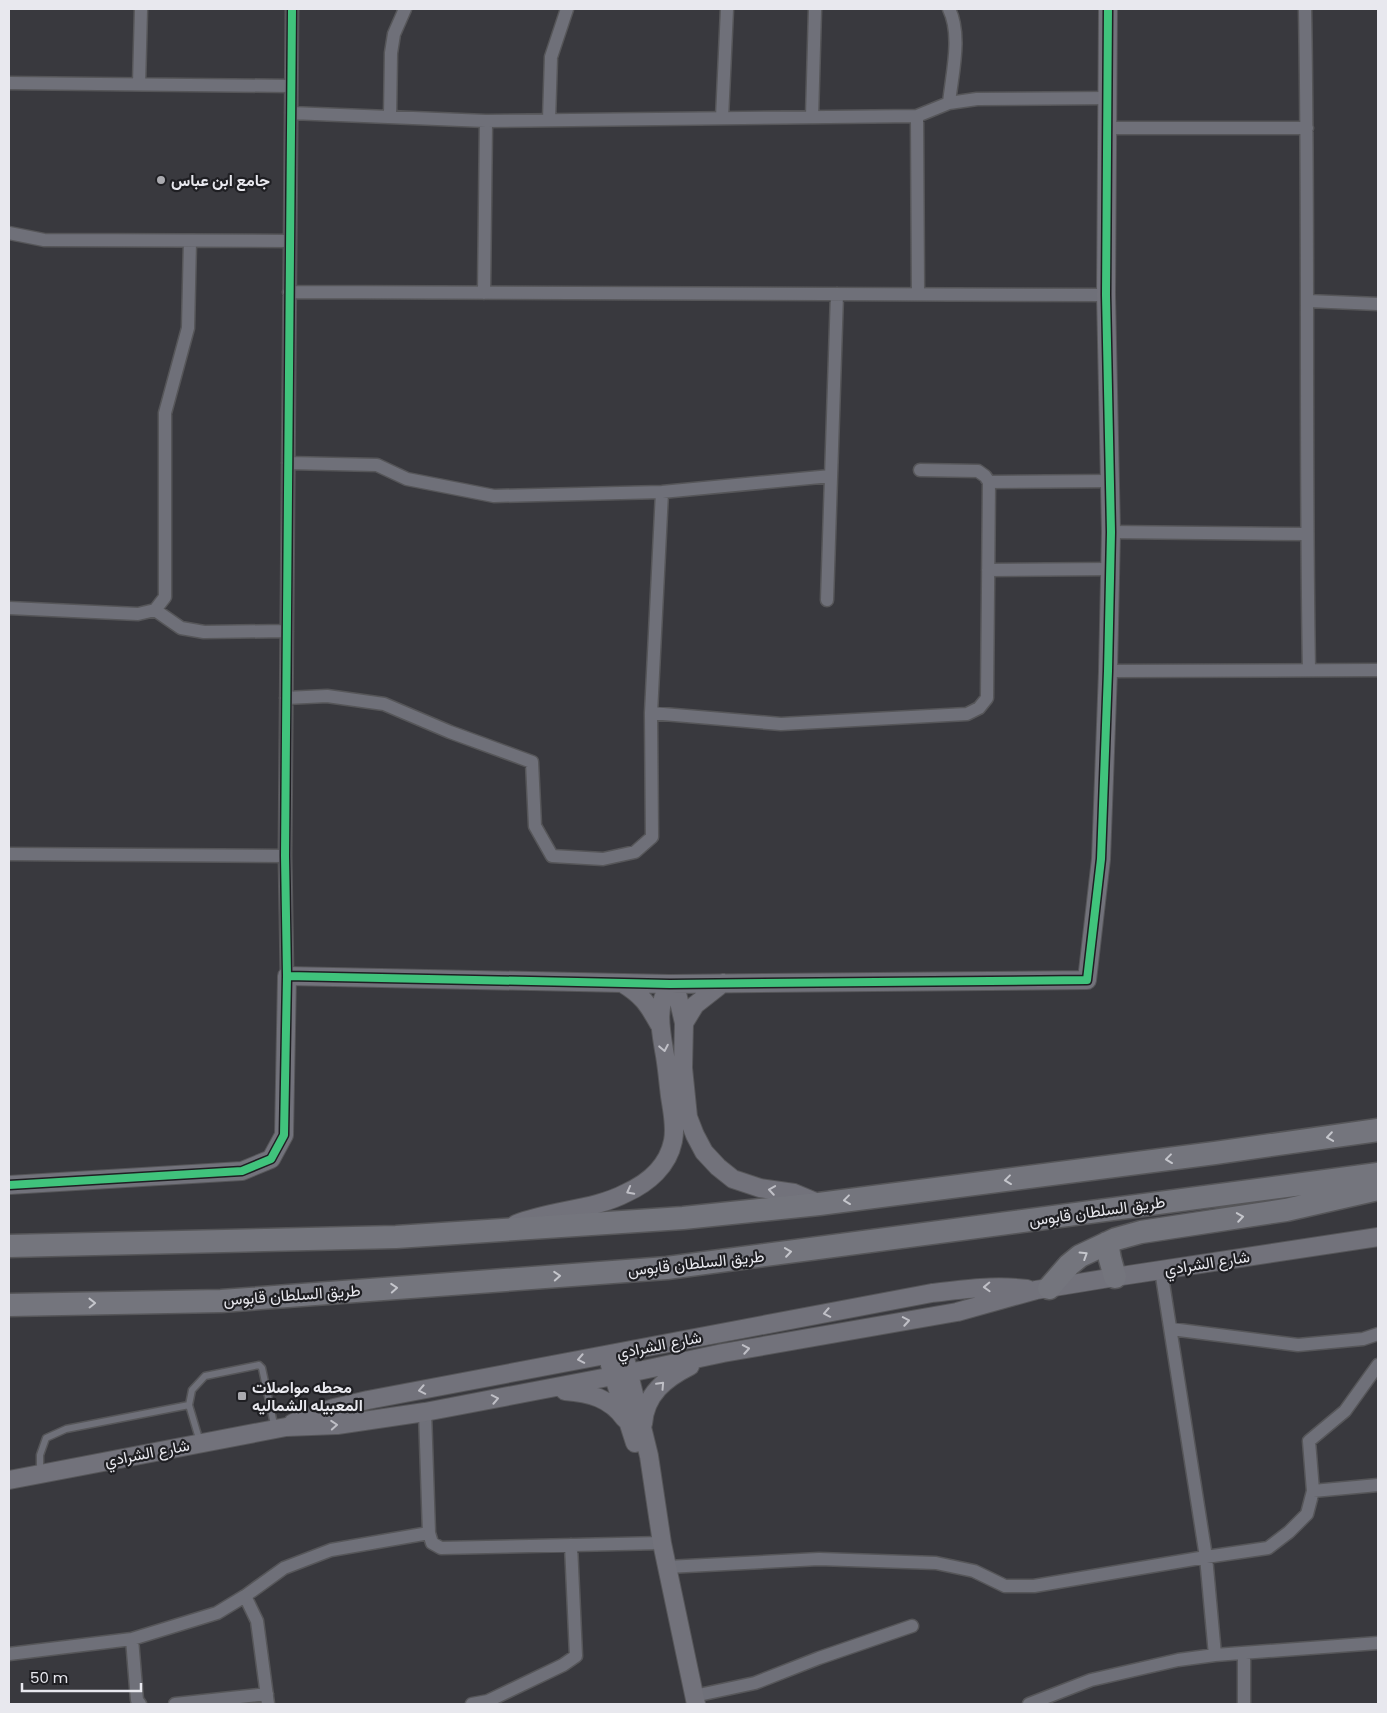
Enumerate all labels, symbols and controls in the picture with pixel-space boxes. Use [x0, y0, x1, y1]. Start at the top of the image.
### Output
place label: جامع ابن عباس [171, 169, 270, 192]
marker: جامع ابن عباس [155, 174, 167, 186]
one-way arrow [658, 1043, 668, 1052]
one-way arrow [1326, 1131, 1334, 1142]
one-way arrow [1165, 1153, 1173, 1164]
one-way arrow [1003, 1174, 1012, 1184]
one-way arrow [627, 1185, 636, 1195]
one-way arrow [768, 1185, 776, 1196]
street label: طريق السلطان قابوس [1027, 1190, 1167, 1232]
one-way arrow [842, 1194, 850, 1205]
one-way arrow [1237, 1212, 1245, 1223]
street label: طريق السلطان قابوس [626, 1244, 766, 1282]
street label: شارع الشرادي [1163, 1245, 1252, 1283]
one-way arrow [784, 1247, 792, 1258]
one-way arrow [1078, 1251, 1087, 1261]
one-way arrow [553, 1271, 561, 1282]
street label: طريق السلطان قابوس [223, 1279, 361, 1311]
one-way arrow [983, 1282, 991, 1293]
one-way arrow [391, 1283, 399, 1294]
one-way arrow [89, 1298, 97, 1308]
one-way arrow [823, 1307, 832, 1318]
one-way arrow [901, 1317, 910, 1327]
street label: شارع الشرادي [615, 1326, 704, 1366]
one-way arrow [741, 1345, 750, 1355]
one-way arrow [577, 1354, 586, 1364]
place label: محطه مواصلات المعبيله الشماليه [252, 1376, 363, 1417]
one-way arrow [655, 1382, 664, 1391]
one-way arrow [417, 1384, 426, 1394]
marker: محطه مواصلات المعبيله الشماليه [236, 1390, 248, 1402]
one-way arrow [490, 1394, 499, 1404]
one-way arrow [331, 1420, 339, 1431]
street label: شارع الشرادي [103, 1434, 192, 1474]
scale bar [22, 1660, 141, 1692]
text: 50 m [30, 1667, 68, 1688]

